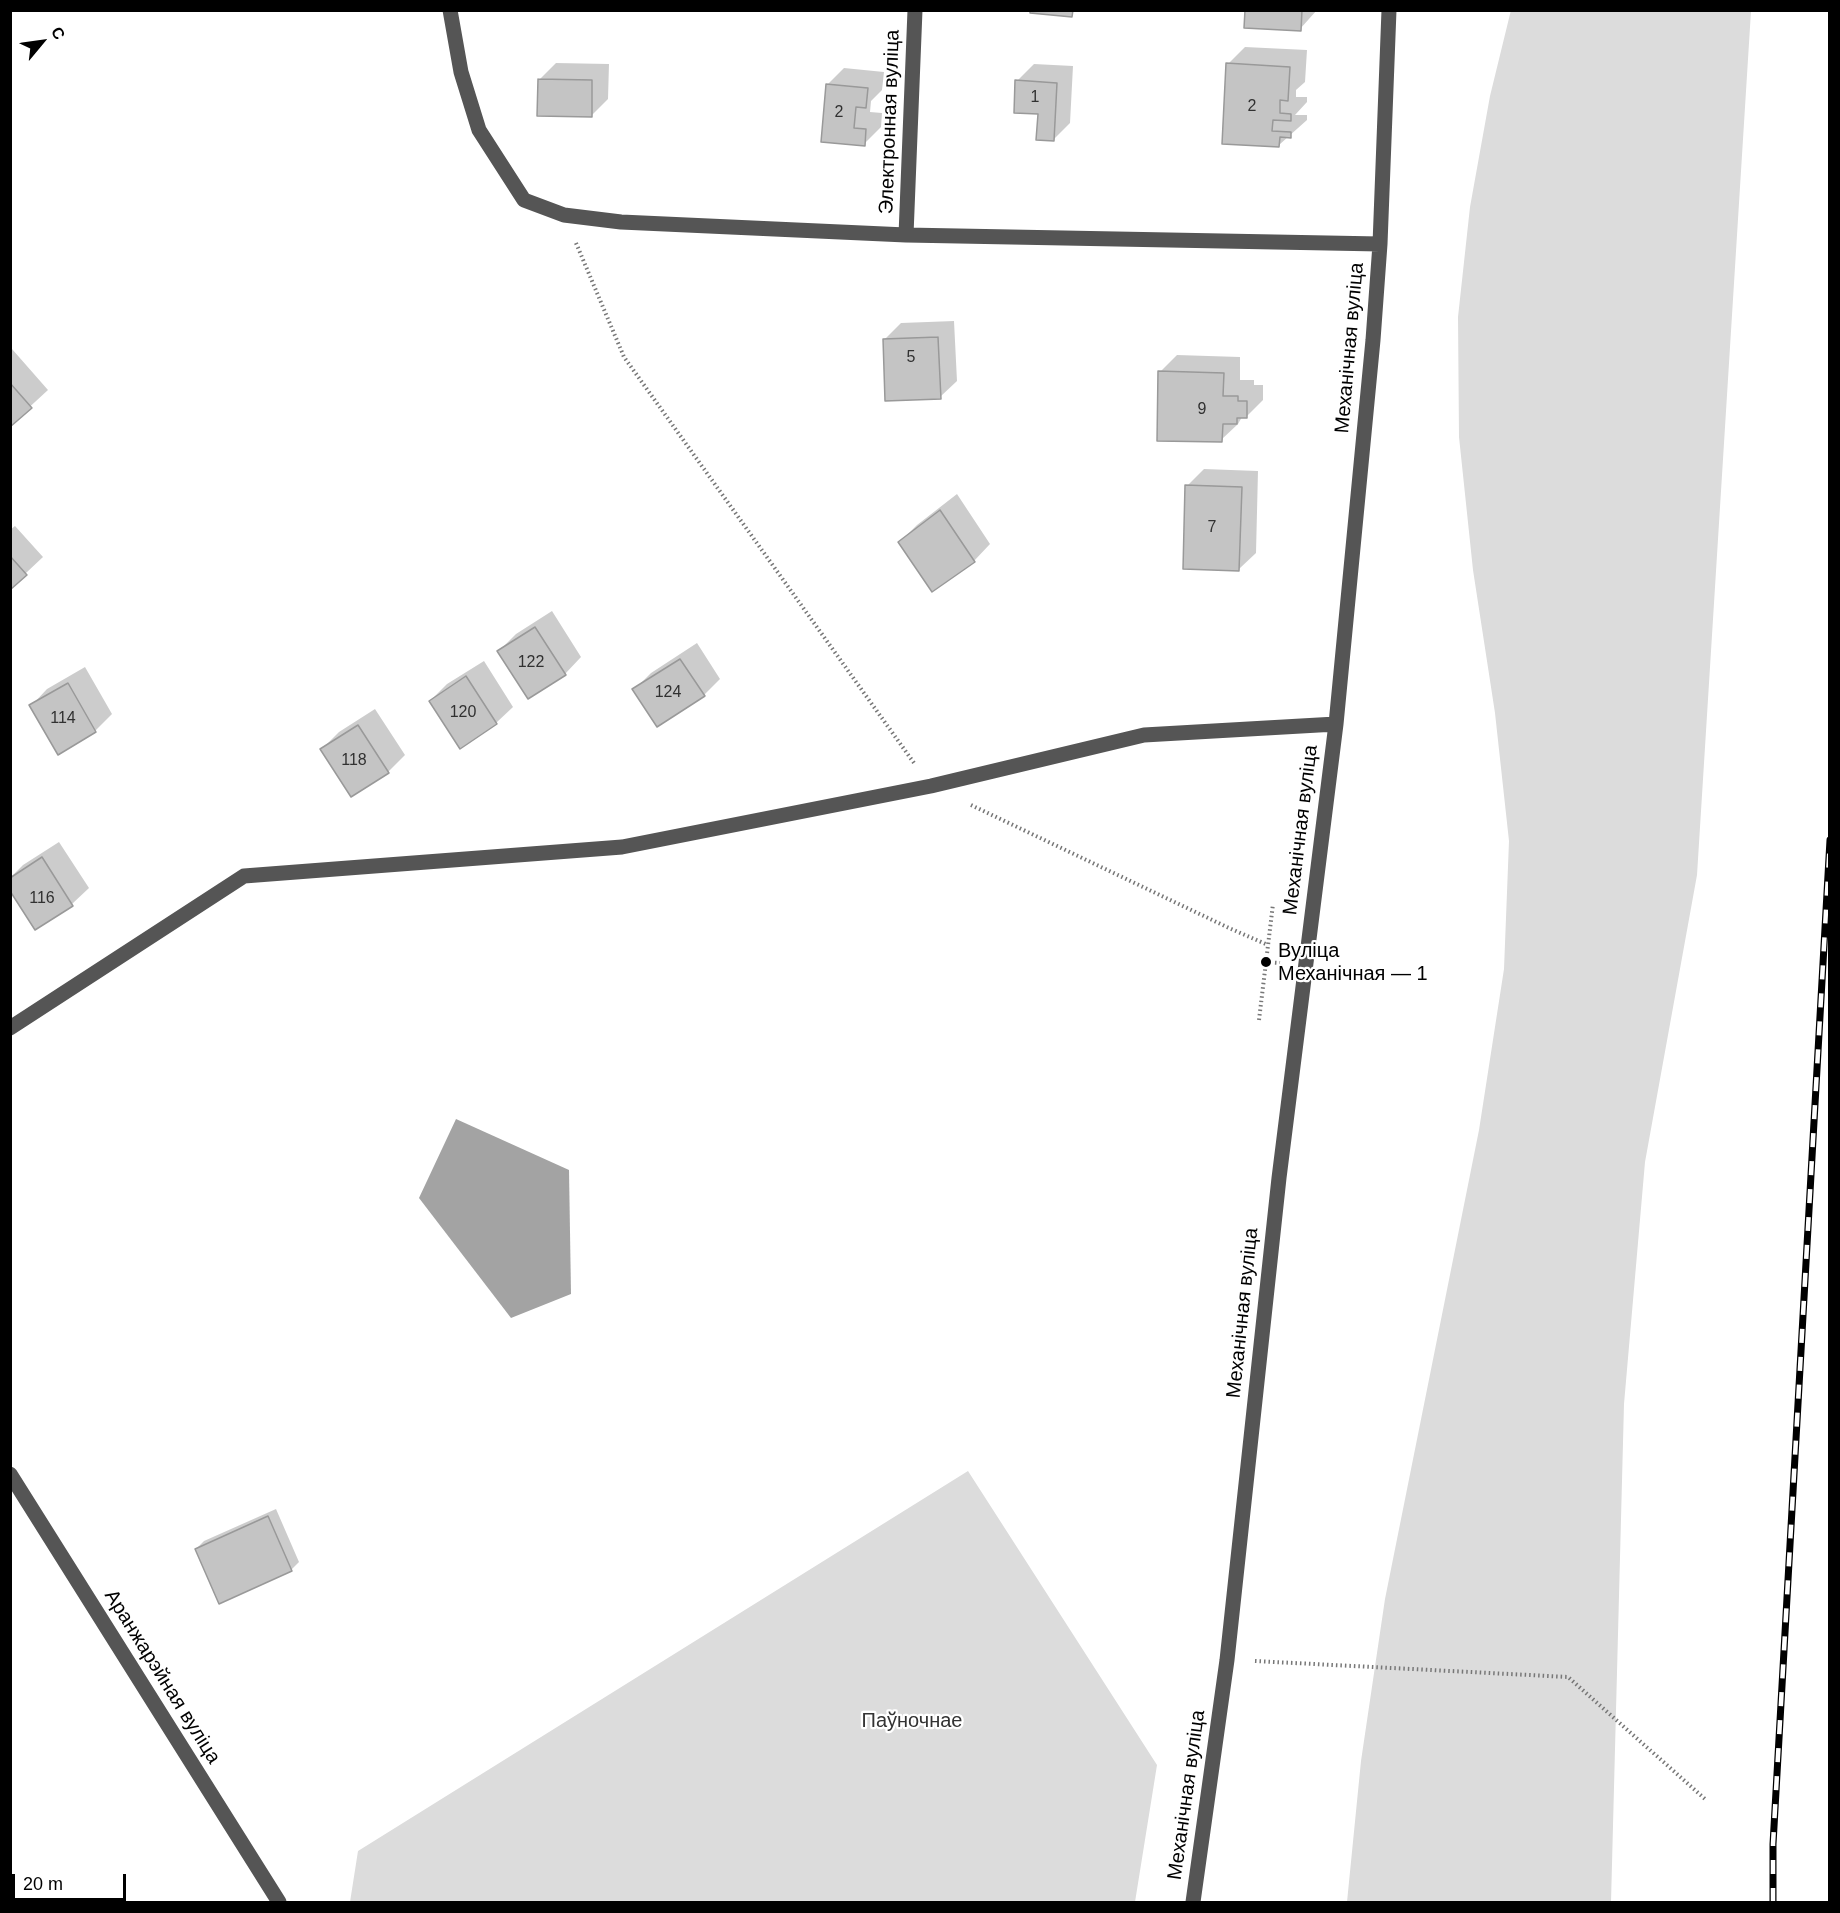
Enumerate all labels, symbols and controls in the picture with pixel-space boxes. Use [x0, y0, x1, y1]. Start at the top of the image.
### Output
north arrow [12, 12, 72, 72]
text: С [48, 24, 68, 42]
street label: Электронная вуліца [875, 29, 905, 215]
house number: 1 [1031, 88, 1039, 108]
house number: 2 [1248, 97, 1256, 117]
house number: 2 [835, 103, 843, 123]
street label: Механічная вуліца [1331, 262, 1369, 434]
house number: 5 [907, 348, 915, 368]
house number: 9 [1198, 400, 1206, 420]
house number: 7 [1208, 518, 1216, 538]
house number: 122 [518, 653, 544, 673]
house number: 124 [655, 683, 681, 703]
house number: 120 [450, 703, 476, 723]
house number: 114 [50, 709, 76, 729]
street label: Механічная вуліца [1279, 743, 1323, 917]
house number: 118 [341, 751, 367, 771]
house number: 116 [29, 889, 55, 909]
place label: Вуліца Механічная — 1 [1278, 939, 1428, 986]
marker: Вуліца Механічная — 1 [1259, 955, 1273, 969]
street label: Механічная вуліца [1222, 1227, 1264, 1399]
street label: Аранжарэйная вуліца [99, 1586, 225, 1768]
street label: Механічная вуліца [1163, 1708, 1211, 1882]
park label: Паўночнае [862, 1709, 962, 1733]
scale bar [15, 1862, 129, 1900]
text: 20 m [23, 1874, 63, 1894]

